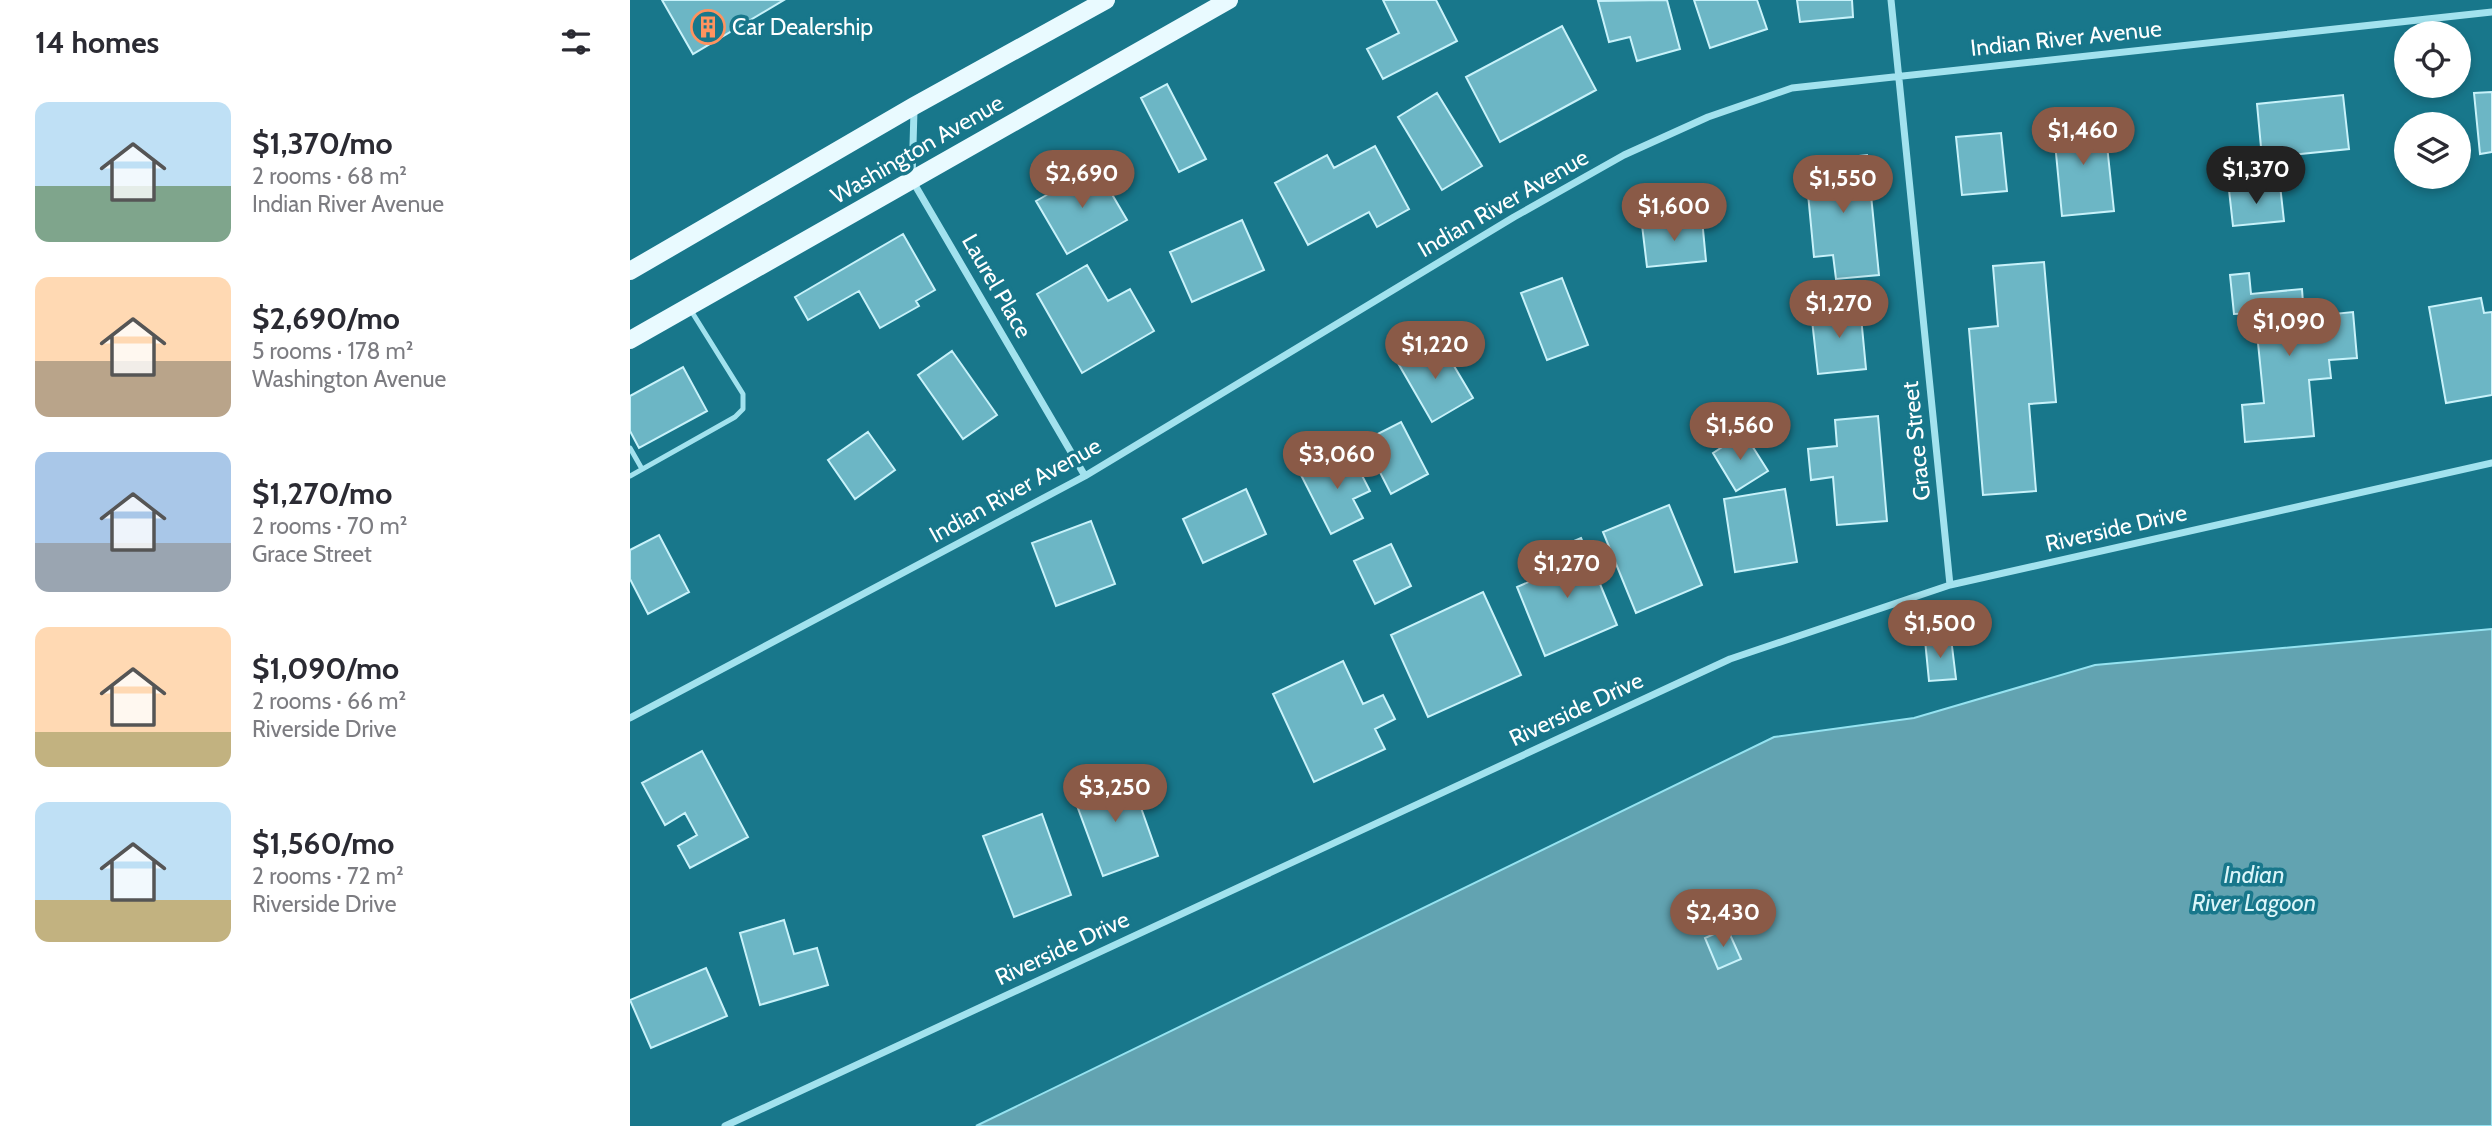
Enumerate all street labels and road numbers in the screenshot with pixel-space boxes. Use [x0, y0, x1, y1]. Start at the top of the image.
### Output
street label: Indian River Avenue [1969, 14, 2163, 62]
street label: Washington Avenue [826, 88, 1008, 210]
street label: Indian River Avenue [1413, 143, 1593, 263]
street label: Laurel Place [956, 229, 1038, 343]
street label: Grace Street [1896, 380, 1936, 502]
street label: Indian River Avenue [924, 431, 1106, 549]
street label: Riverside Drive [2042, 498, 2190, 558]
street label: Riverside Drive [1505, 666, 1648, 752]
street label: Riverside Drive [991, 905, 1134, 991]

